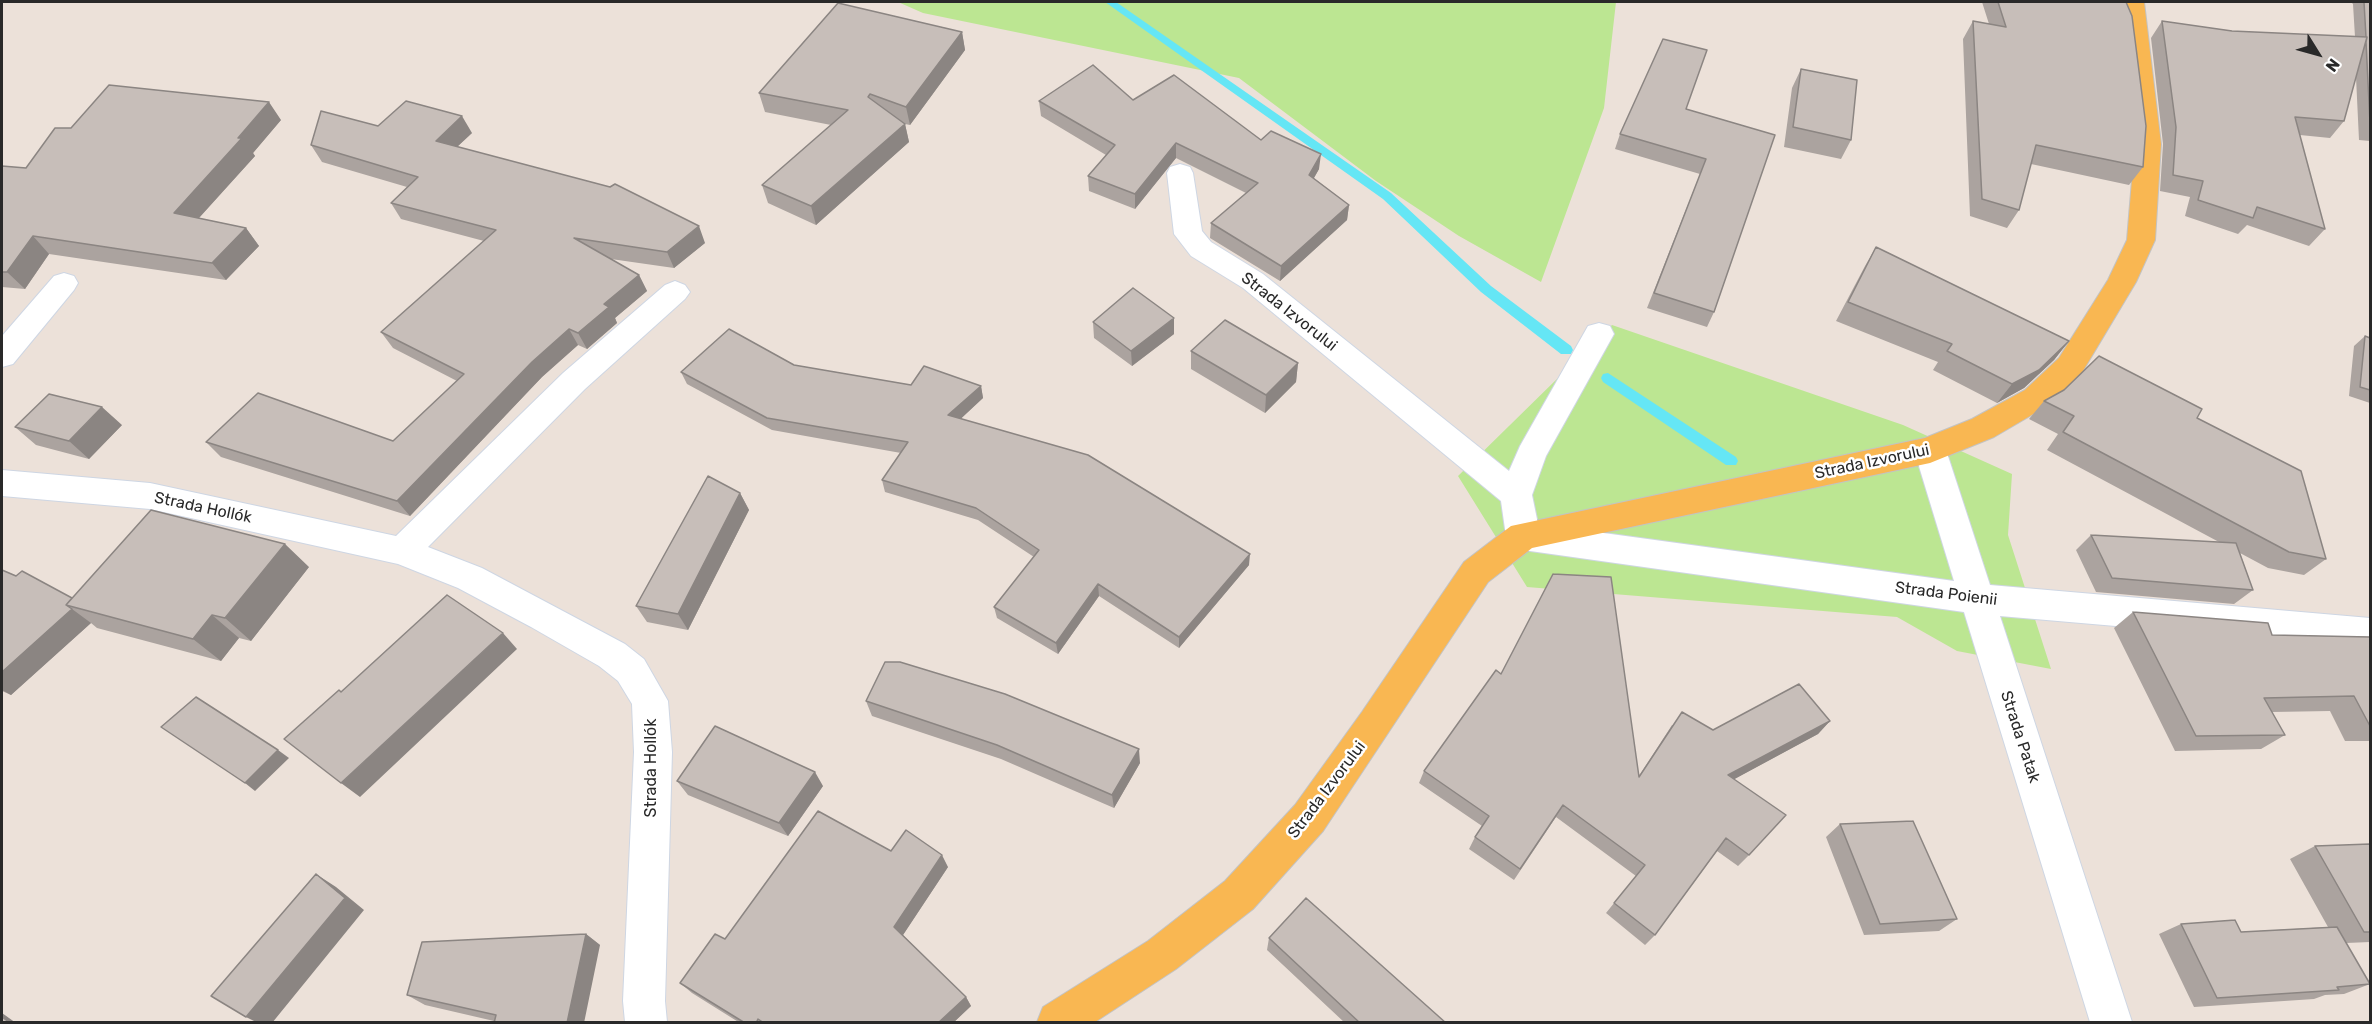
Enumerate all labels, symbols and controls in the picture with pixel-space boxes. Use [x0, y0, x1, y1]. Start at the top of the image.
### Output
north arrow [2288, 24, 2348, 84]
text: N [2322, 55, 2344, 75]
street label: Strada Izvorului [1237, 269, 1341, 355]
street label: Strada Izvorului [1813, 440, 1931, 484]
street label: Strada Hollók [153, 488, 253, 528]
street label: Strada Poienii [1894, 578, 1998, 610]
street label: Strada Patak [1996, 689, 2044, 785]
street label: Strada Hollók [641, 718, 661, 818]
street label: Strada Izvorului [1284, 738, 1370, 842]

